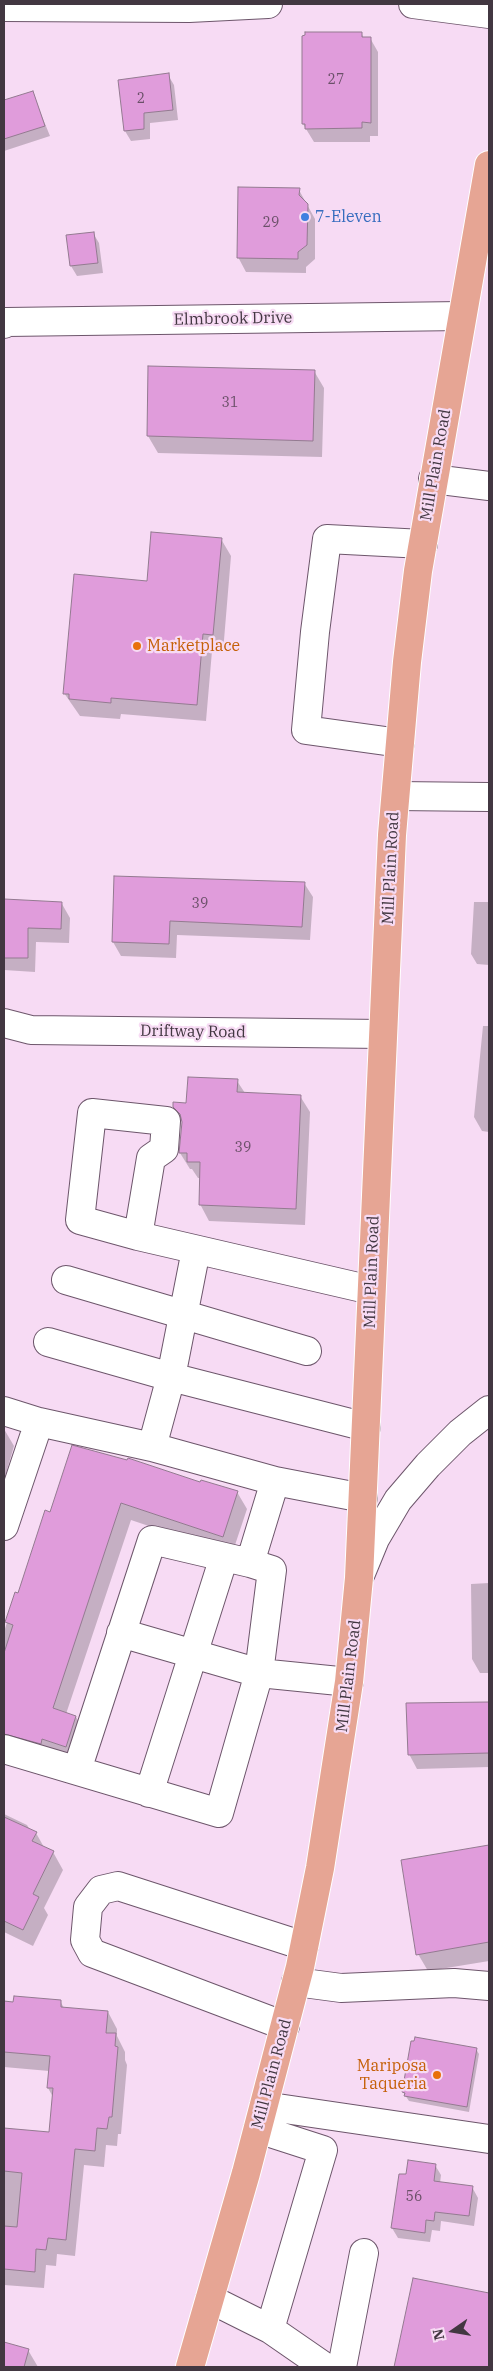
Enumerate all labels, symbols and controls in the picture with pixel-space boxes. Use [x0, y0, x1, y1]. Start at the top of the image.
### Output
house number: 27 [328, 72, 344, 88]
house number: 2 [137, 91, 145, 107]
place label: 7-Eleven [315, 207, 382, 227]
marker: 7-Eleven [299, 211, 311, 223]
house number: 29 [263, 215, 279, 231]
street label: Elmbrook Drive [174, 308, 292, 330]
house number: 31 [222, 395, 238, 411]
street label: Mill Plain Road [417, 408, 455, 522]
place label: Marketplace [147, 636, 240, 656]
marker: Marketplace [131, 640, 143, 652]
street label: Mill Plain Road [378, 811, 404, 925]
house number: 39 [192, 896, 208, 912]
street label: Driftway Road [140, 1021, 246, 1043]
house number: 39 [235, 1140, 251, 1156]
street label: Mill Plain Road [360, 1215, 384, 1329]
street label: Mill Plain Road [333, 1619, 365, 1733]
street label: Mill Plain Road [248, 2017, 296, 2131]
place label: Mariposa Taqueria [357, 2056, 427, 2094]
marker: Mariposa Taqueria [431, 2069, 443, 2081]
house number: 56 [406, 2189, 422, 2205]
north arrow [428, 2306, 478, 2356]
text: N [428, 2327, 448, 2342]

